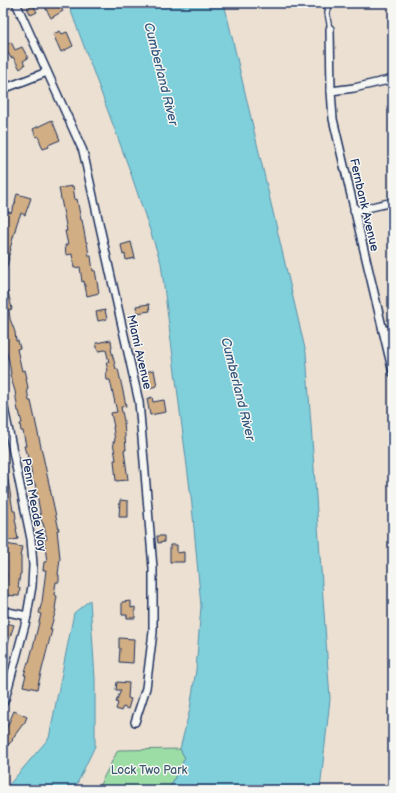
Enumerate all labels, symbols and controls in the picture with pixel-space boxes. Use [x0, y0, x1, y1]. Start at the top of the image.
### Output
water label: Cumberland River [140, 21, 182, 128]
street label: Fernbank Avenue [346, 157, 382, 253]
street label: Miami Avenue [123, 313, 155, 391]
water label: Cumberland River [217, 336, 259, 443]
street label: Penn Meade Way [18, 457, 50, 553]
park label: Lock Two Park [111, 763, 187, 778]

